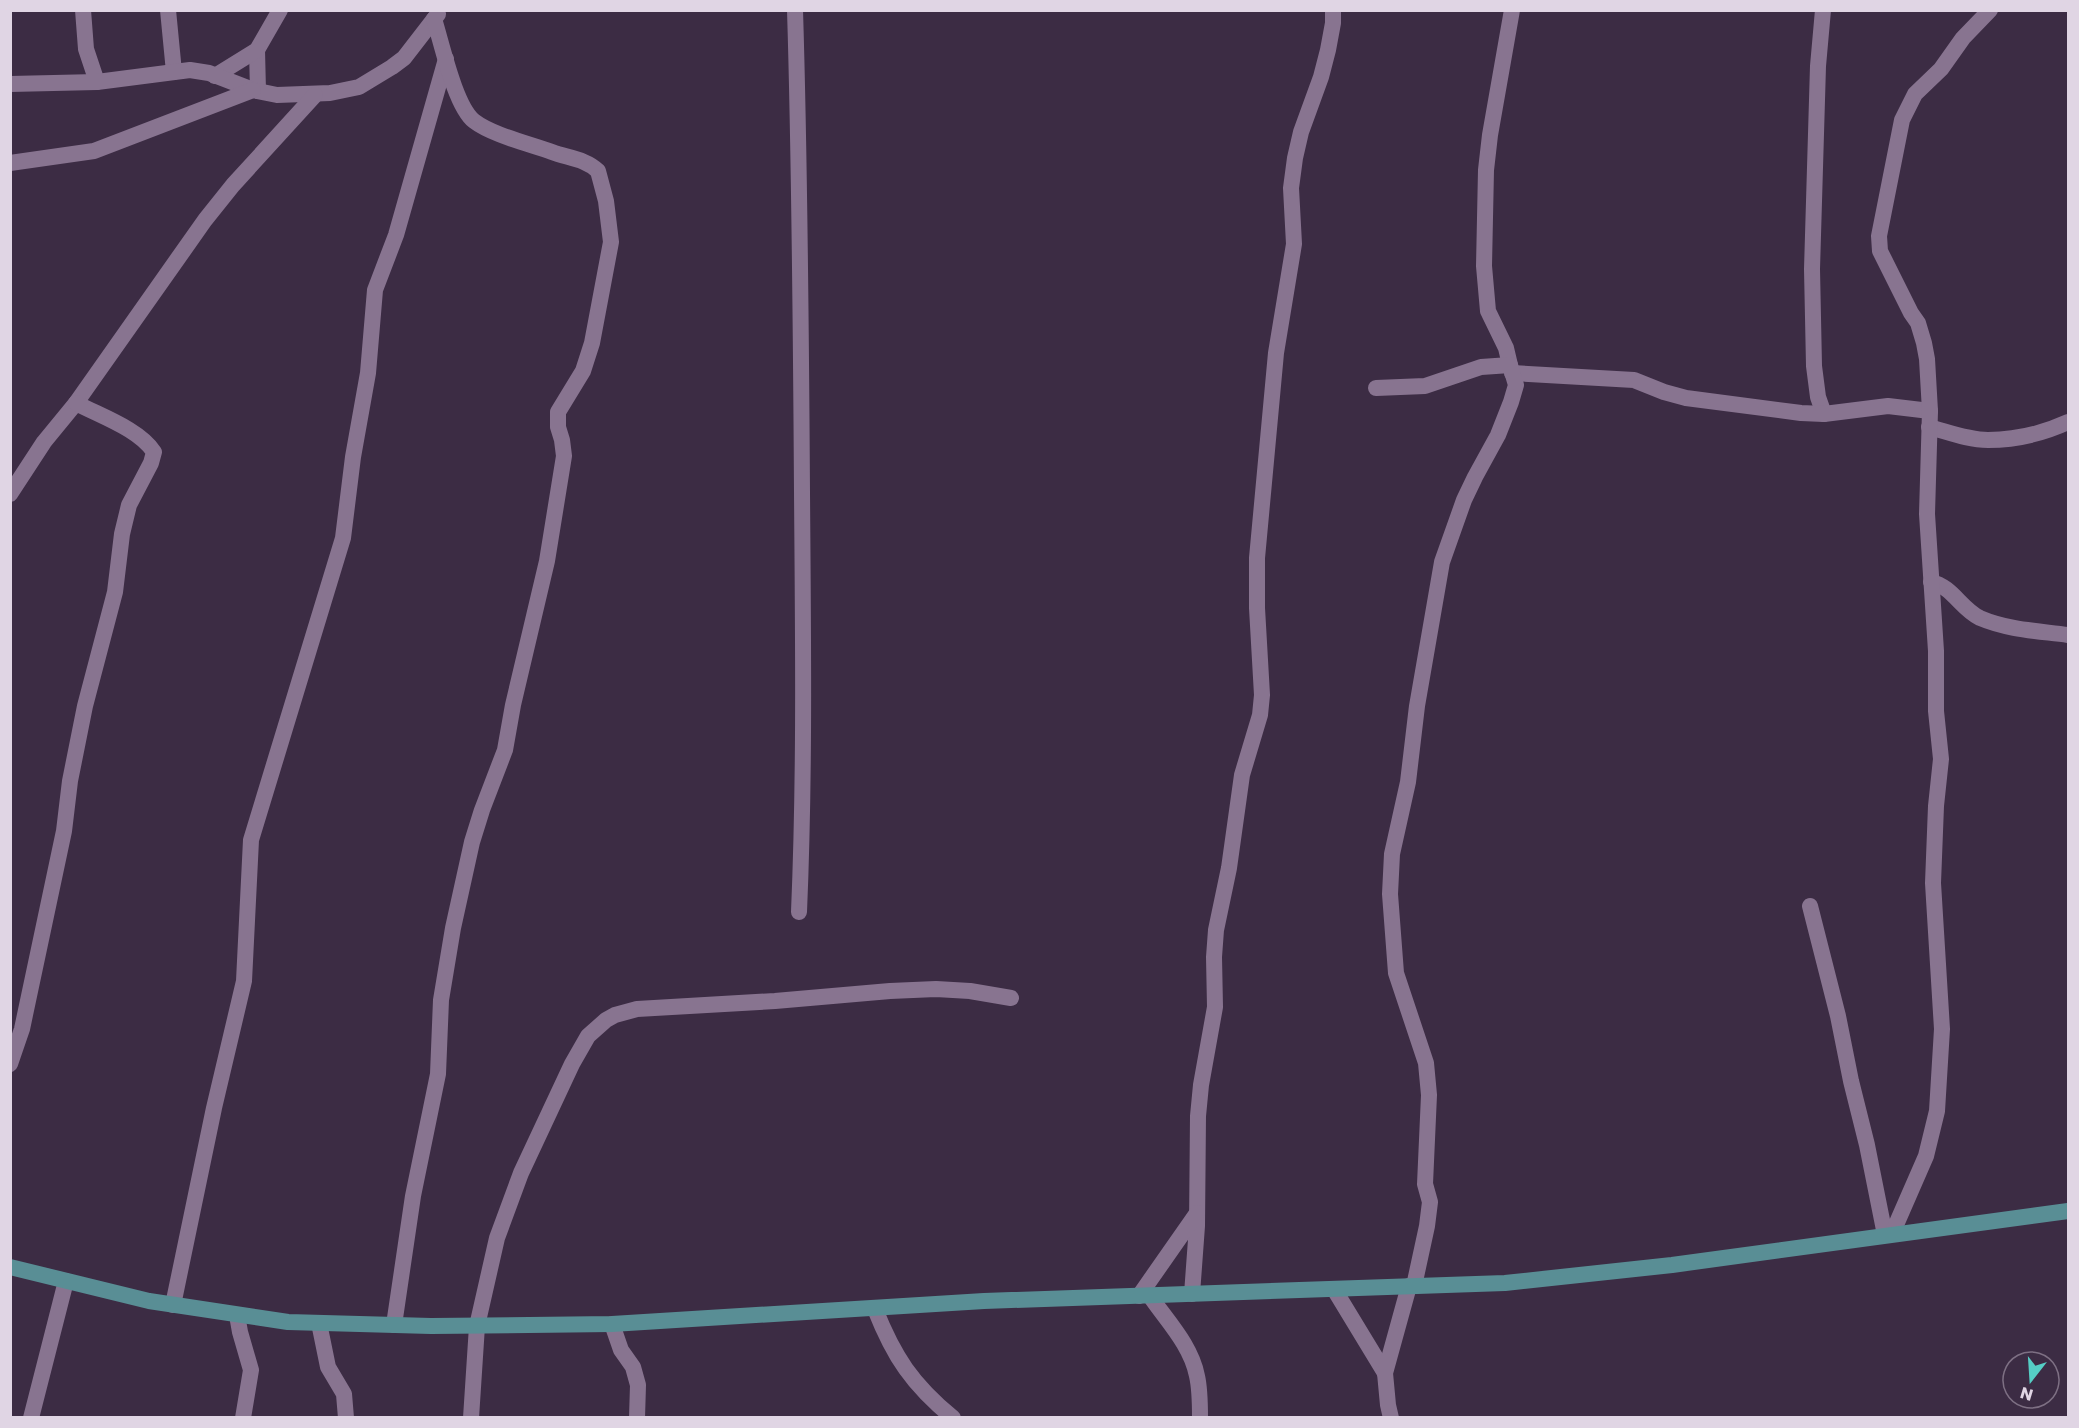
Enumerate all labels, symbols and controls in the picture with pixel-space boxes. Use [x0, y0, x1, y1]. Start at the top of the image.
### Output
north arrow [2001, 1350, 2061, 1410]
text: N [2018, 1381, 2036, 1407]

